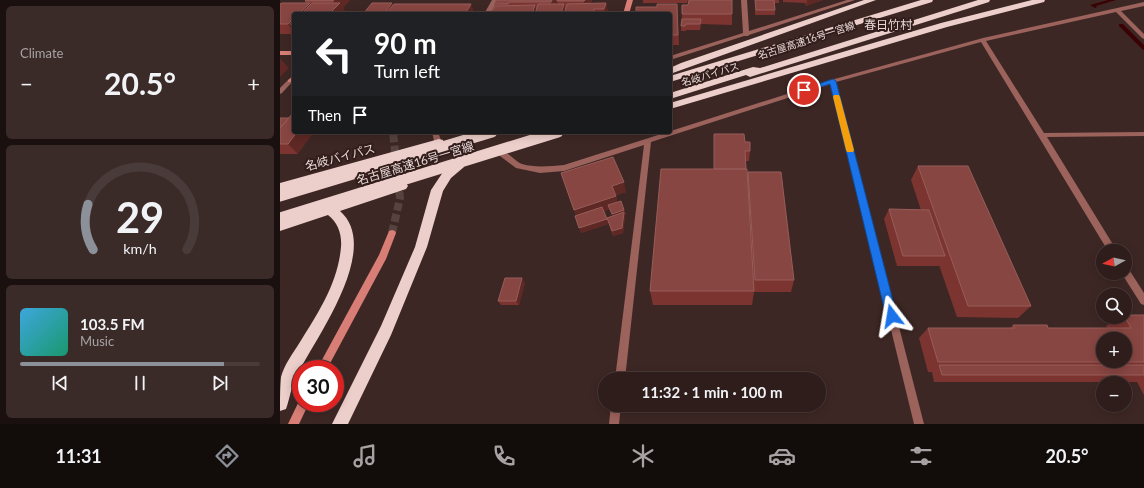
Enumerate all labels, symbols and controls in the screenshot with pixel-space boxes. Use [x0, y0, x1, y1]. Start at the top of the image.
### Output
district label: 春日竹村 [864, 17, 913, 32]
street label: 名古屋高速16号一宮線 [756, 19, 856, 61]
text: 90 m [374, 26, 437, 60]
icon: left [308, 28, 360, 80]
text: Climate [20, 45, 63, 61]
text: Turn left [374, 60, 440, 82]
street label: 名岐バイパス [680, 60, 740, 88]
text: 20.5° [104, 65, 176, 101]
text: − [20, 70, 33, 97]
text: + [247, 70, 260, 97]
pin [787, 73, 821, 107]
icon: arrive [793, 79, 815, 101]
icon: arrive [349, 104, 371, 126]
text: Then [308, 106, 341, 124]
street label: 名古屋高速16号一宮線 [355, 138, 475, 188]
street label: 名岐バイパス [303, 140, 377, 174]
text: 29 [116, 192, 164, 242]
text: km/h [123, 240, 157, 257]
north arrow [1096, 244, 1132, 280]
map controls [1096, 244, 1132, 412]
button: search [1096, 288, 1132, 324]
position arrow [871, 295, 913, 337]
text: 103.5 FM [80, 315, 145, 333]
button: + [1096, 332, 1132, 368]
text: Music [80, 333, 114, 349]
speed limit sign: 30 [292, 360, 344, 412]
icon: previous [49, 372, 71, 394]
icon: pause [129, 372, 151, 394]
icon: next [209, 372, 231, 394]
button: − [1096, 376, 1132, 412]
text: 11:32 · 1 min · 100 m [642, 383, 782, 401]
icon: directions [213, 442, 241, 470]
icon: music [351, 442, 379, 470]
icon: phone [490, 442, 518, 470]
icon: climate [629, 442, 657, 470]
icon: car [768, 442, 796, 470]
icon: filters [907, 442, 935, 470]
text: 11:31 [55, 445, 102, 467]
text: 20.5° [1046, 445, 1089, 467]

